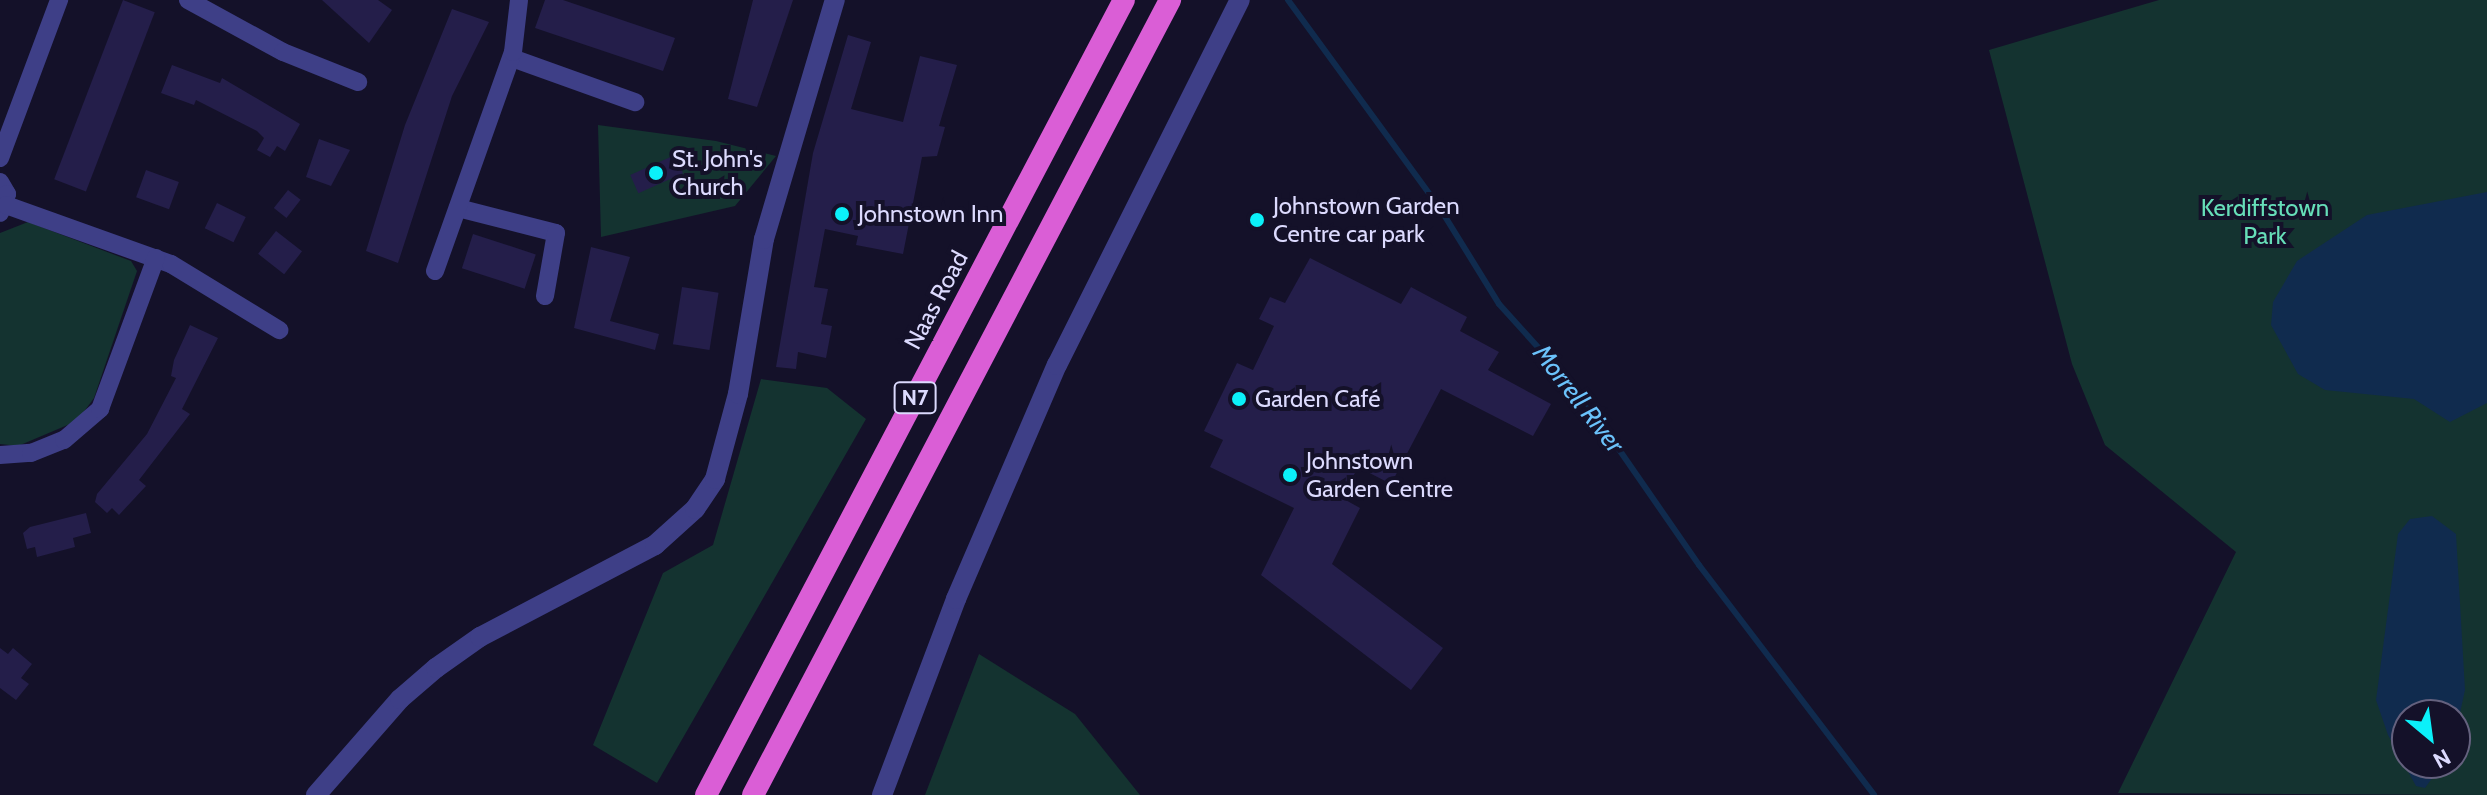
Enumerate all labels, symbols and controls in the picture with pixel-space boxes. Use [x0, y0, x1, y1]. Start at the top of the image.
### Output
place label: St. John's Church [672, 145, 763, 201]
marker: St. John's Church [647, 164, 665, 182]
place label: Johnstown Garden Centre car park [1273, 192, 1460, 248]
park label: Kerdiffstown Park [2201, 194, 2329, 250]
place label: Johnstown Inn [858, 200, 1003, 228]
marker: Johnstown Inn [833, 205, 851, 223]
marker: Johnstown Garden Centre car park [1248, 211, 1266, 229]
street label: Naas Road [898, 246, 974, 354]
water label: Morrell River [1526, 339, 1630, 459]
road number: N7 [893, 380, 937, 416]
place label: Garden Café [1255, 385, 1381, 413]
marker: Garden Café [1230, 390, 1248, 408]
place label: Johnstown Garden Centre [1306, 447, 1453, 503]
marker: Johnstown Garden Centre [1281, 466, 1299, 484]
north arrow [2391, 699, 2471, 779]
text: N [2429, 743, 2455, 774]

